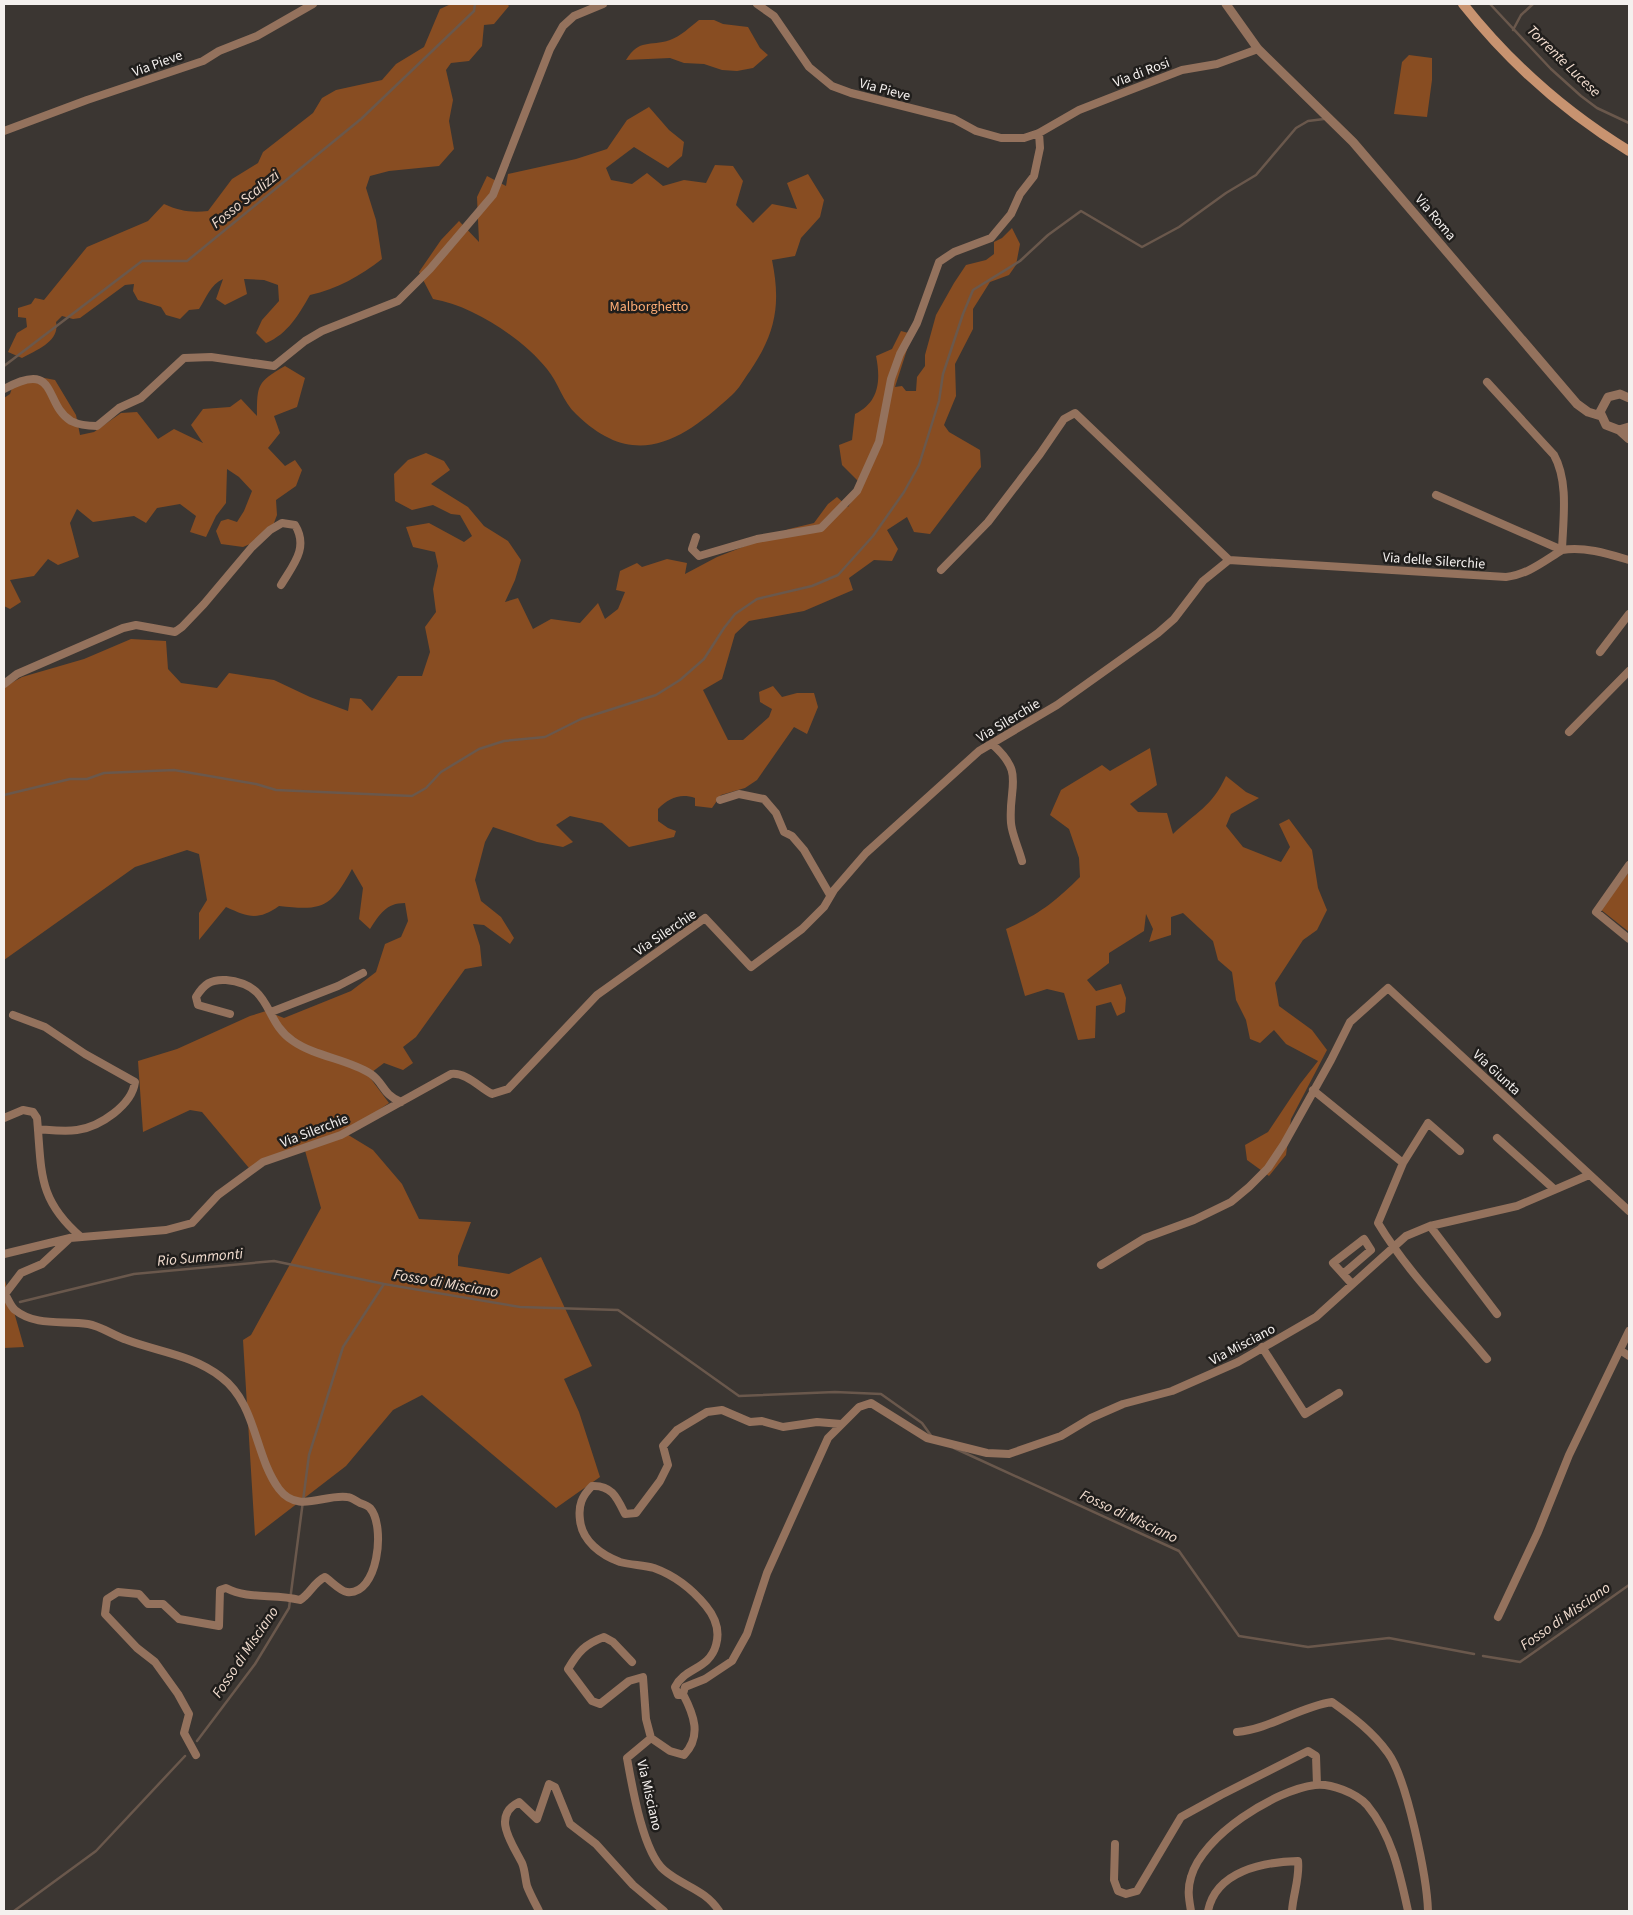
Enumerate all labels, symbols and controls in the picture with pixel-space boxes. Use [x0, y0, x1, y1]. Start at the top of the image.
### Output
water label: Torrente Lucese [1522, 21, 1605, 102]
street label: Via Pieve [129, 46, 185, 82]
street label: Via di Rosi [1110, 53, 1173, 93]
street label: Via Pieve [857, 74, 913, 106]
water label: Fosso Scalizzi [207, 165, 284, 234]
street label: Via Roma [1410, 190, 1460, 245]
park label: Malborghetto [610, 297, 688, 317]
street label: Via delle Silerchie [1382, 547, 1486, 575]
street label: Via Silerchie [973, 694, 1044, 748]
street label: Via Silerchie [631, 905, 701, 961]
street label: Via Giunta [1468, 1045, 1525, 1100]
street label: Via Silerchie [278, 1109, 351, 1153]
water label: Rio Summonti [156, 1243, 244, 1272]
water label: Fosso di Misciano [392, 1264, 500, 1303]
street label: Via Misciano [1206, 1319, 1279, 1371]
water label: Fosso di Misciano [1076, 1485, 1181, 1548]
water label: Fosso di Misciano [1516, 1577, 1615, 1655]
water label: Fosso di Misciano [207, 1602, 284, 1702]
street label: Via Misciano [631, 1758, 667, 1833]

